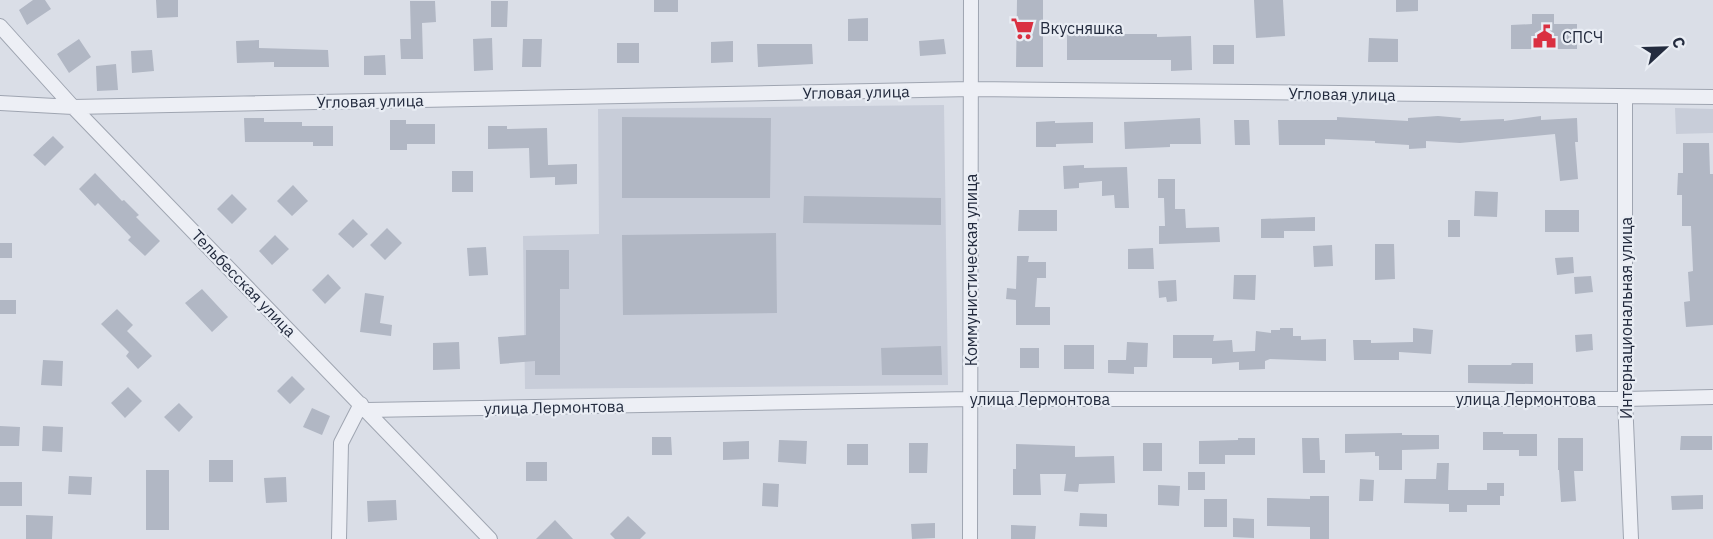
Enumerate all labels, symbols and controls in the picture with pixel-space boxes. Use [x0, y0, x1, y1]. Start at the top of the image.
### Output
supermarket icon: Вкусняшка [1009, 15, 1035, 41]
place label: Вкусняшка [1040, 18, 1123, 38]
north arrow [1635, 18, 1695, 78]
public building icon: СПСЧ [1531, 24, 1557, 50]
place label: СПСЧ [1562, 27, 1603, 47]
text: С [1668, 34, 1690, 51]
street label: Угловая улица [802, 81, 910, 103]
street label: Угловая улица [1288, 83, 1396, 105]
street label: Угловая улица [316, 90, 424, 112]
street label: Коммунистическая улица [961, 173, 981, 366]
street label: Интернациональная улица [1616, 216, 1636, 419]
street label: Тельбесская улица [188, 225, 301, 341]
street label: улица Лермонтова [970, 389, 1111, 409]
street label: улица Лермонтова [1456, 389, 1597, 409]
street label: улица Лермонтова [484, 396, 625, 418]

